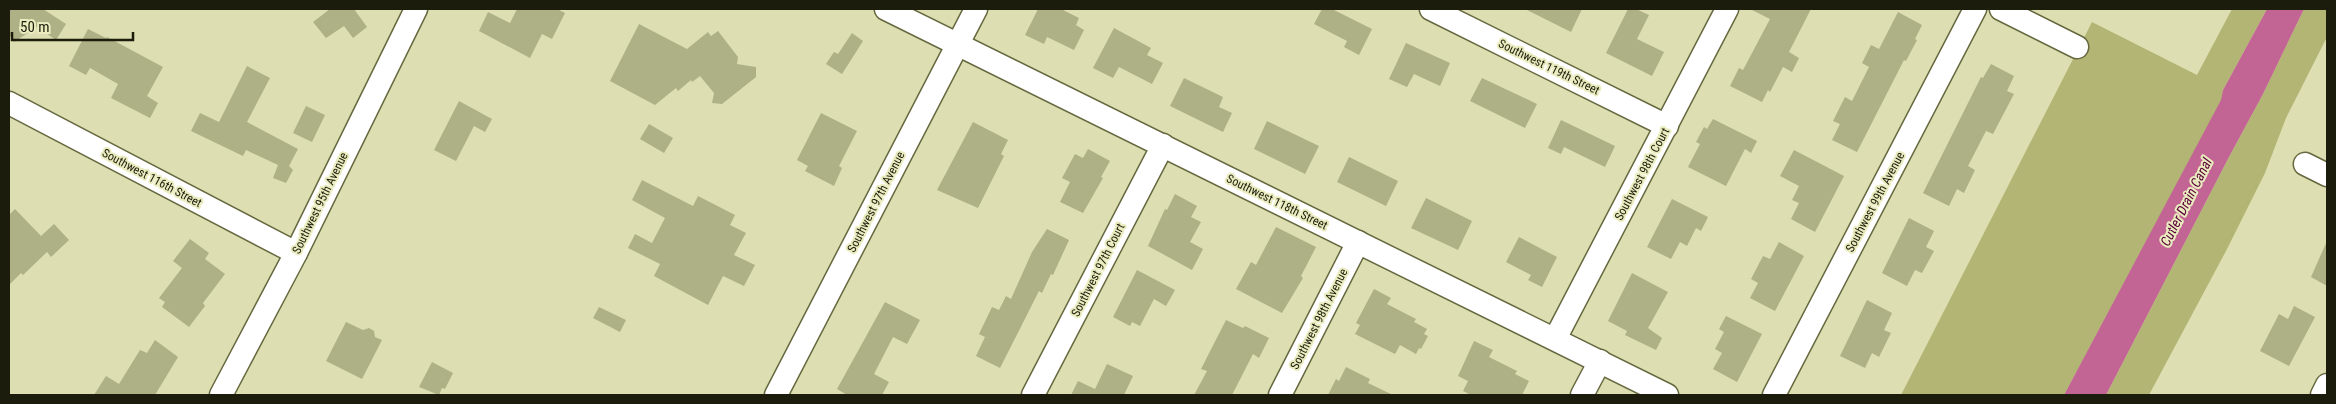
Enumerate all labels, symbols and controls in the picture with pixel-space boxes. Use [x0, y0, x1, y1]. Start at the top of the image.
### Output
scale bar [12, 10, 134, 42]
text: 50 m [20, 18, 50, 36]
street label: Southwest 119th Street [1496, 36, 1602, 98]
street label: Southwest 98th Court [1612, 125, 1672, 223]
street label: Southwest 116th Street [100, 146, 204, 210]
street label: Southwest 97th Avenue [845, 149, 908, 255]
street label: Southwest 99th Avenue [1843, 149, 1907, 254]
street label: Southwest 95th Avenue [289, 150, 351, 256]
water label: Cutler Drain Canal [2157, 155, 2215, 249]
street label: Southwest 118th Street [1224, 171, 1330, 233]
street label: Southwest 97th Court [1068, 221, 1128, 319]
street label: Southwest 98th Avenue [1288, 266, 1351, 372]

